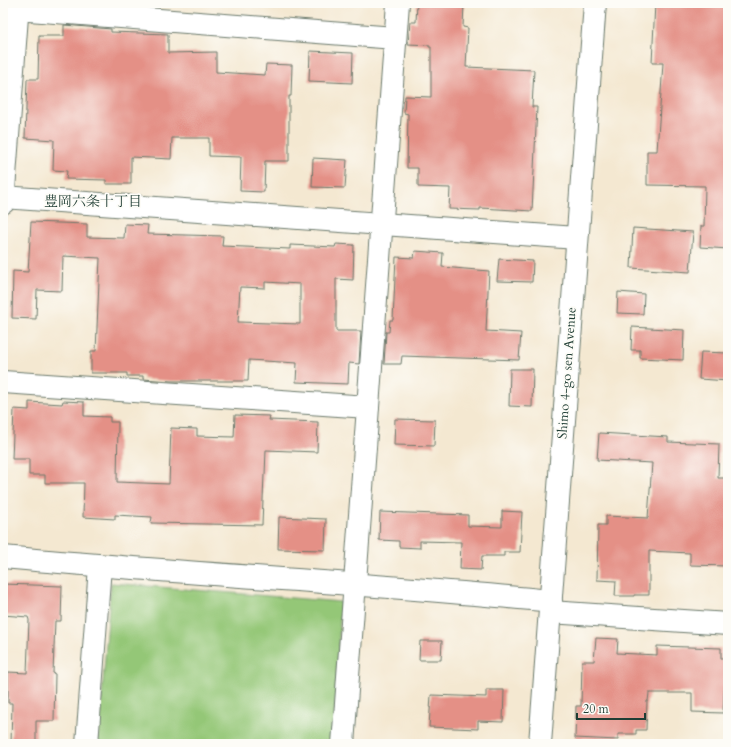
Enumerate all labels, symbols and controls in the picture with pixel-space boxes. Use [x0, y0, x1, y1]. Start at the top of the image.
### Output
district label: 豊岡六条十丁目 [44, 192, 142, 211]
street label: Shimo 4-go sen Avenue [553, 306, 581, 440]
scale bar [577, 695, 645, 721]
text: 20 m [583, 701, 610, 717]

